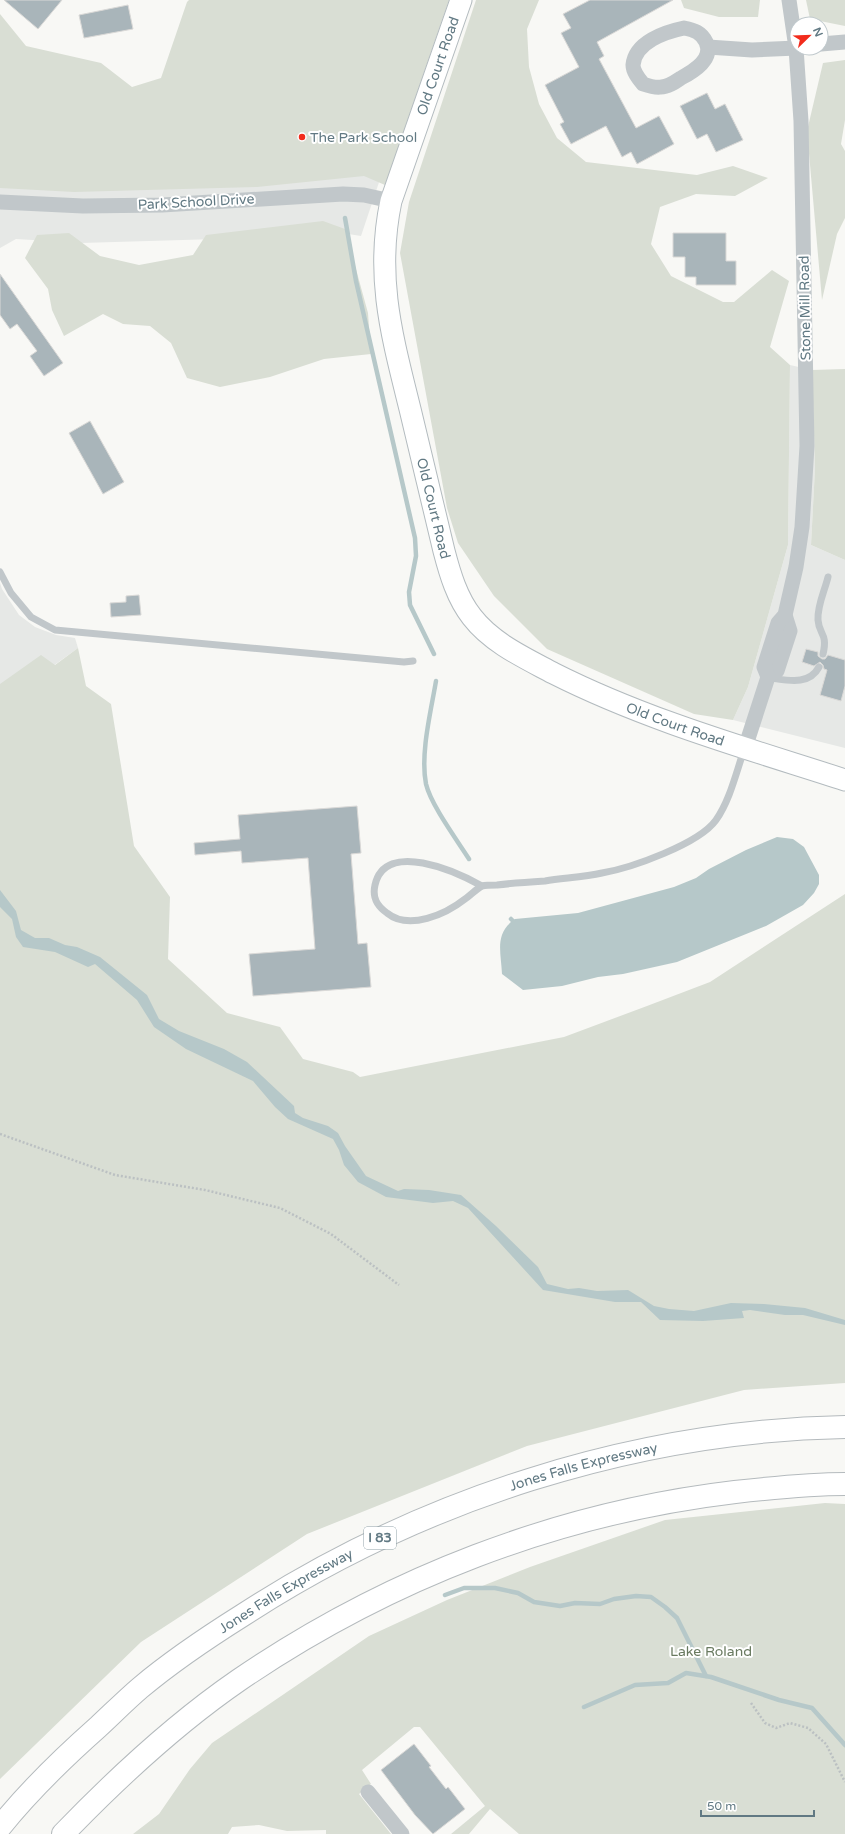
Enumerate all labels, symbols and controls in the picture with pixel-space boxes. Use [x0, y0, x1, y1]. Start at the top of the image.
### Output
street label: Old Court Road [413, 14, 463, 118]
north arrow [789, 16, 829, 56]
text: N [810, 26, 825, 39]
place label: The Park School [310, 129, 417, 146]
marker: The Park School [297, 132, 307, 142]
street label: Park School Drive [137, 190, 255, 214]
street label: Stone Mill Road [796, 255, 814, 361]
street label: Old Court Road [413, 456, 454, 561]
street label: Old Court Road [624, 698, 727, 749]
street label: Jones Falls Expressway [507, 1439, 659, 1494]
road number: I 83 [364, 1527, 396, 1549]
street label: Jones Falls Expressway [215, 1545, 356, 1637]
park label: Lake Roland [670, 1643, 752, 1660]
scale bar [701, 1792, 814, 1818]
text: 50 m [707, 1799, 736, 1813]

